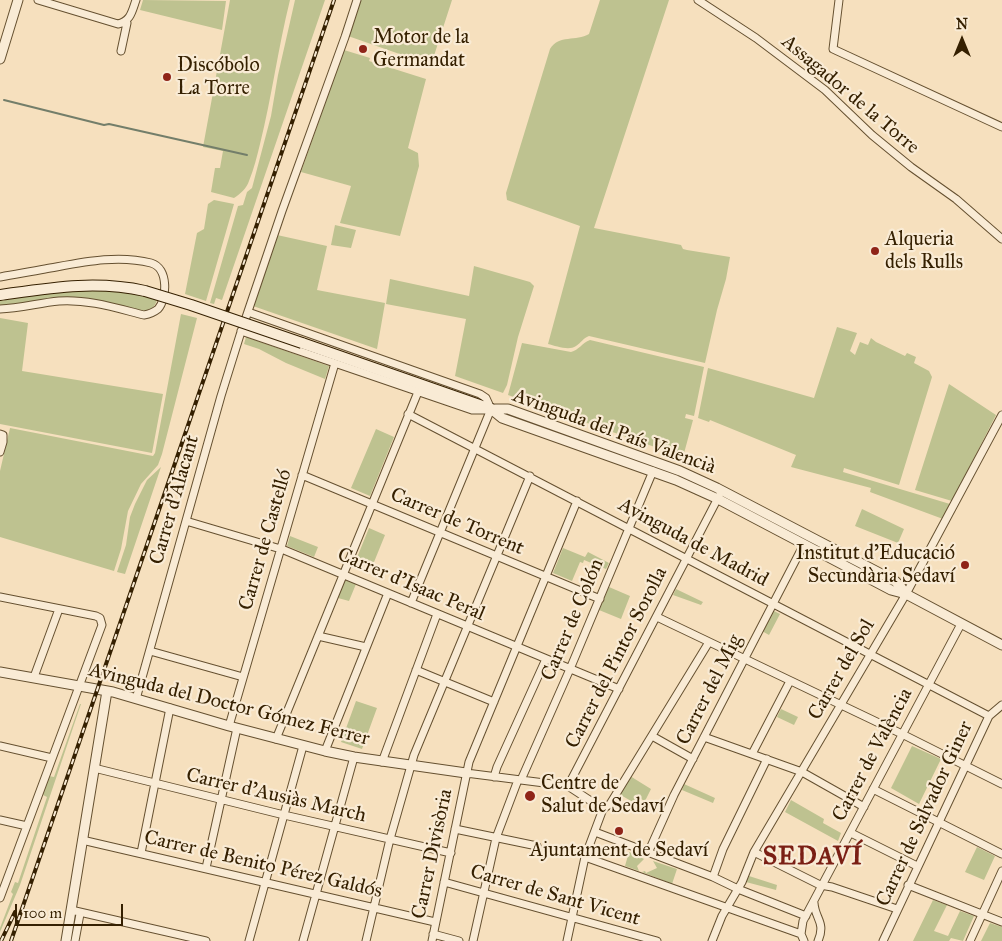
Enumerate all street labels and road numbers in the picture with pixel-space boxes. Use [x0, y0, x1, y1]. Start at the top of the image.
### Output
street label: Assagador de la Torre [776, 30, 924, 160]
street label: Avinguda del País Valencià [509, 384, 719, 480]
street label: Carrer d'Alacant [145, 433, 205, 567]
street label: Carrer de Castelló [234, 467, 298, 613]
street label: Carrer de Torrent [387, 483, 527, 561]
street label: Avinguda de Madrid [614, 493, 772, 593]
street label: Carrer d'Isaac Peral [334, 543, 488, 627]
street label: Carrer de Colón [537, 556, 609, 684]
street label: Carrer del Pintor Sorolla [561, 563, 673, 753]
street label: Carrer del Sol [804, 615, 880, 725]
street label: Carrer del Mig [672, 631, 748, 749]
street label: Avinguda del Doctor Gómez Ferrer [86, 658, 372, 752]
street label: Carrer de València [828, 684, 918, 826]
street label: Carrer de Salvador Giner [872, 718, 978, 910]
street label: Carrer d'Ausiàs March [184, 764, 368, 828]
street label: Carrer Divisòria [408, 787, 458, 921]
street label: Carrer de Benito Pérez Galdós [142, 826, 384, 904]
street label: Carrer de Sant Vicent [467, 860, 643, 932]

